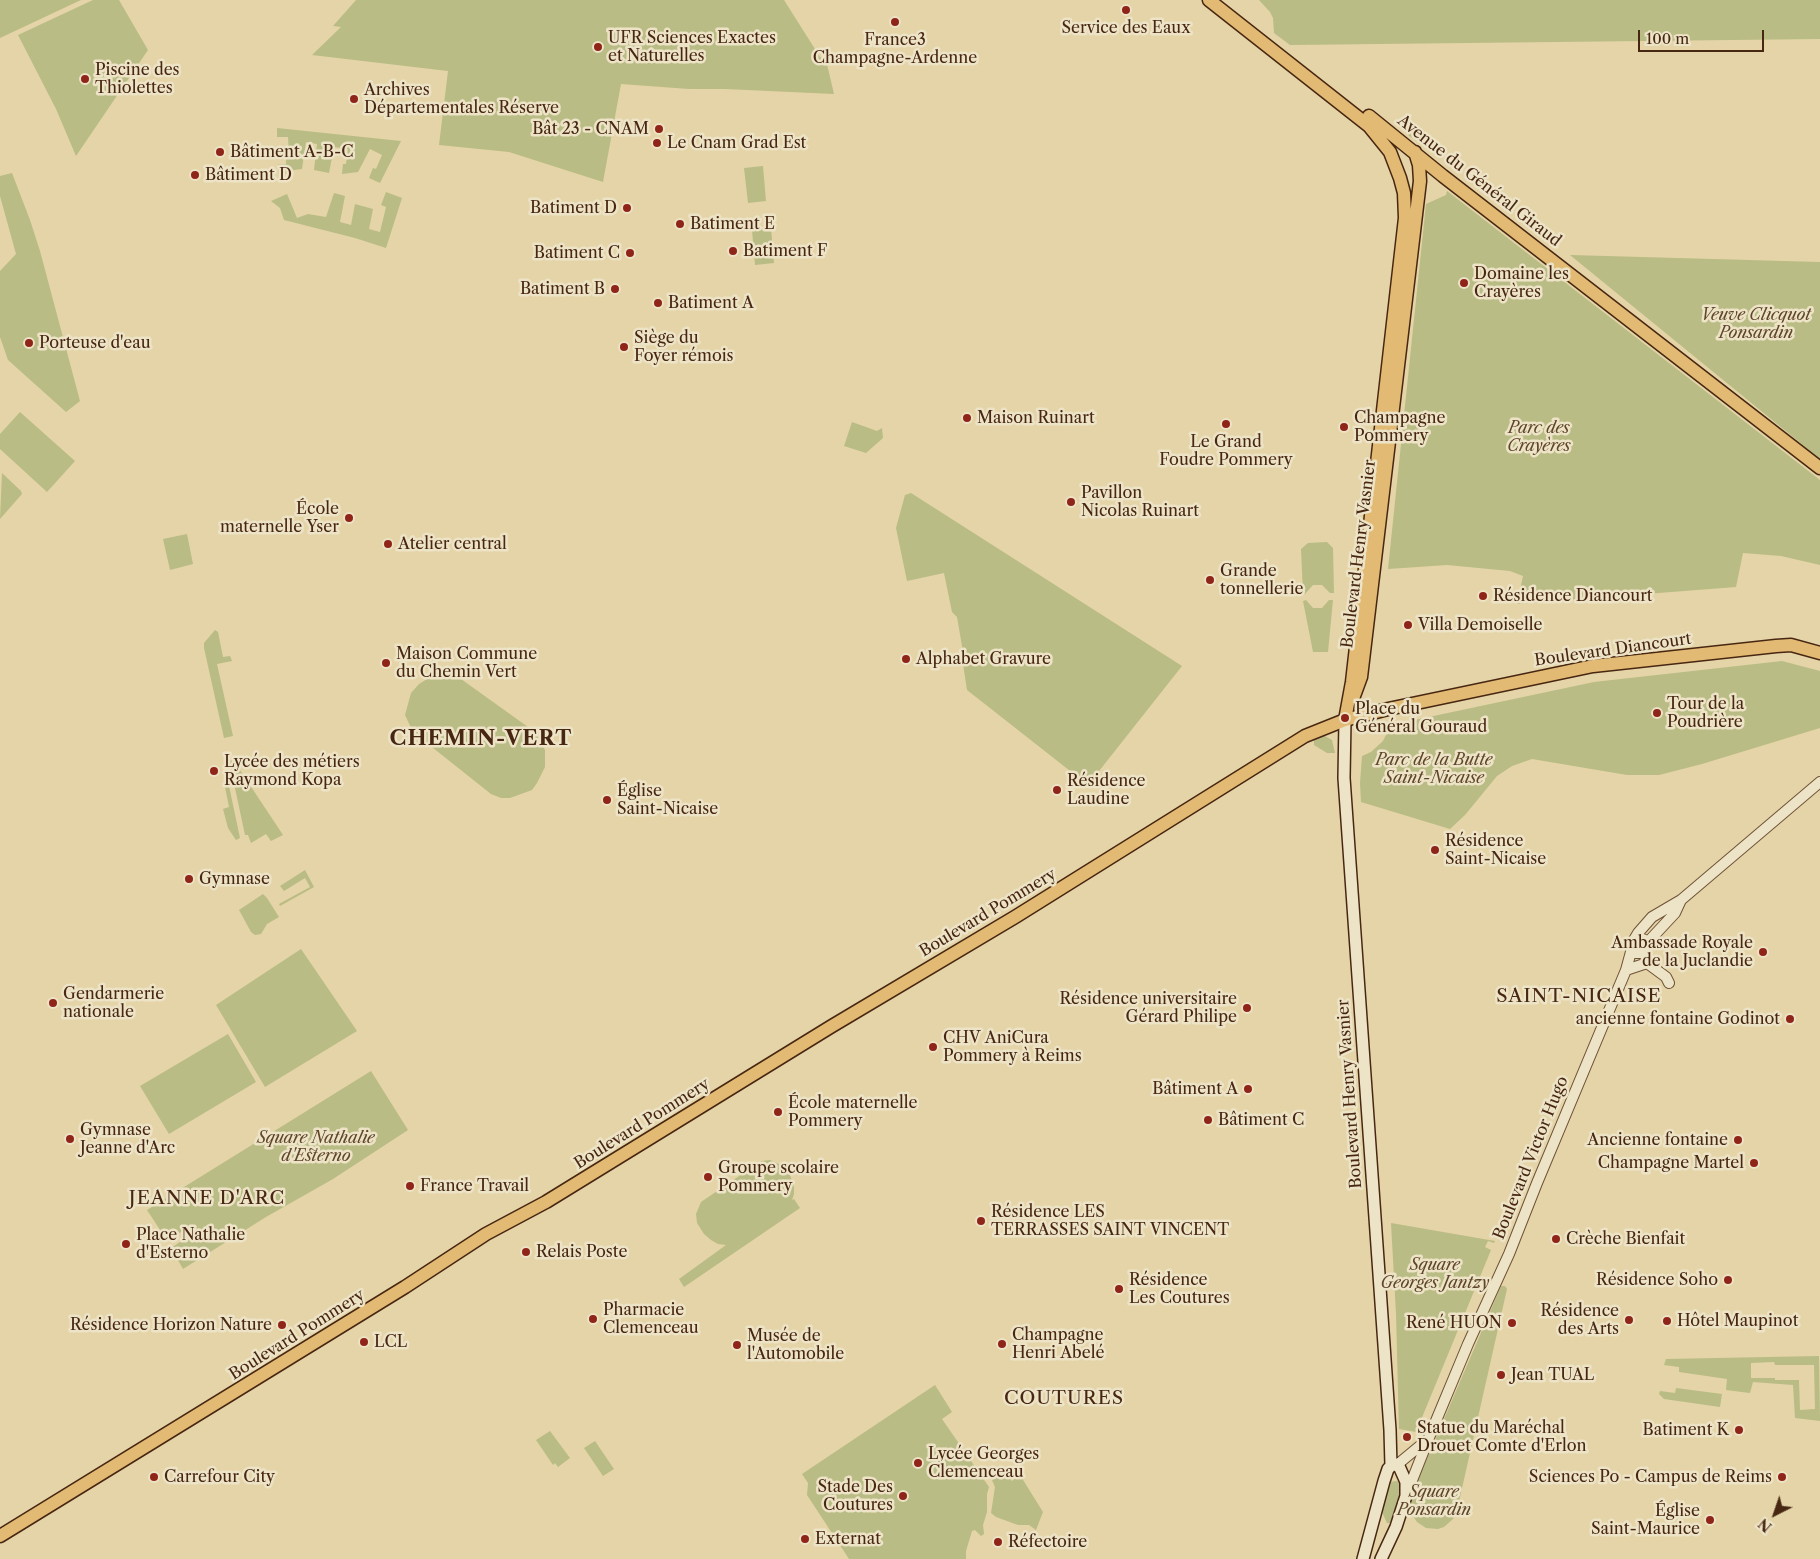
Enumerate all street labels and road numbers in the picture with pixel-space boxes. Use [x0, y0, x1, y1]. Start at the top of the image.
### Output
street label: Avenue du Général Giraud [1393, 111, 1565, 251]
street label: Boulevard Henry Vasnier [1338, 459, 1380, 649]
street label: Boulevard Diancourt [1533, 629, 1693, 671]
street label: Boulevard Pommery [916, 865, 1060, 961]
street label: Boulevard Henry Vasnier [1334, 999, 1366, 1189]
street label: Boulevard Victor Hugo [1489, 1074, 1573, 1242]
street label: Boulevard Pommery [571, 1075, 713, 1173]
street label: Boulevard Pommery [226, 1286, 368, 1384]

